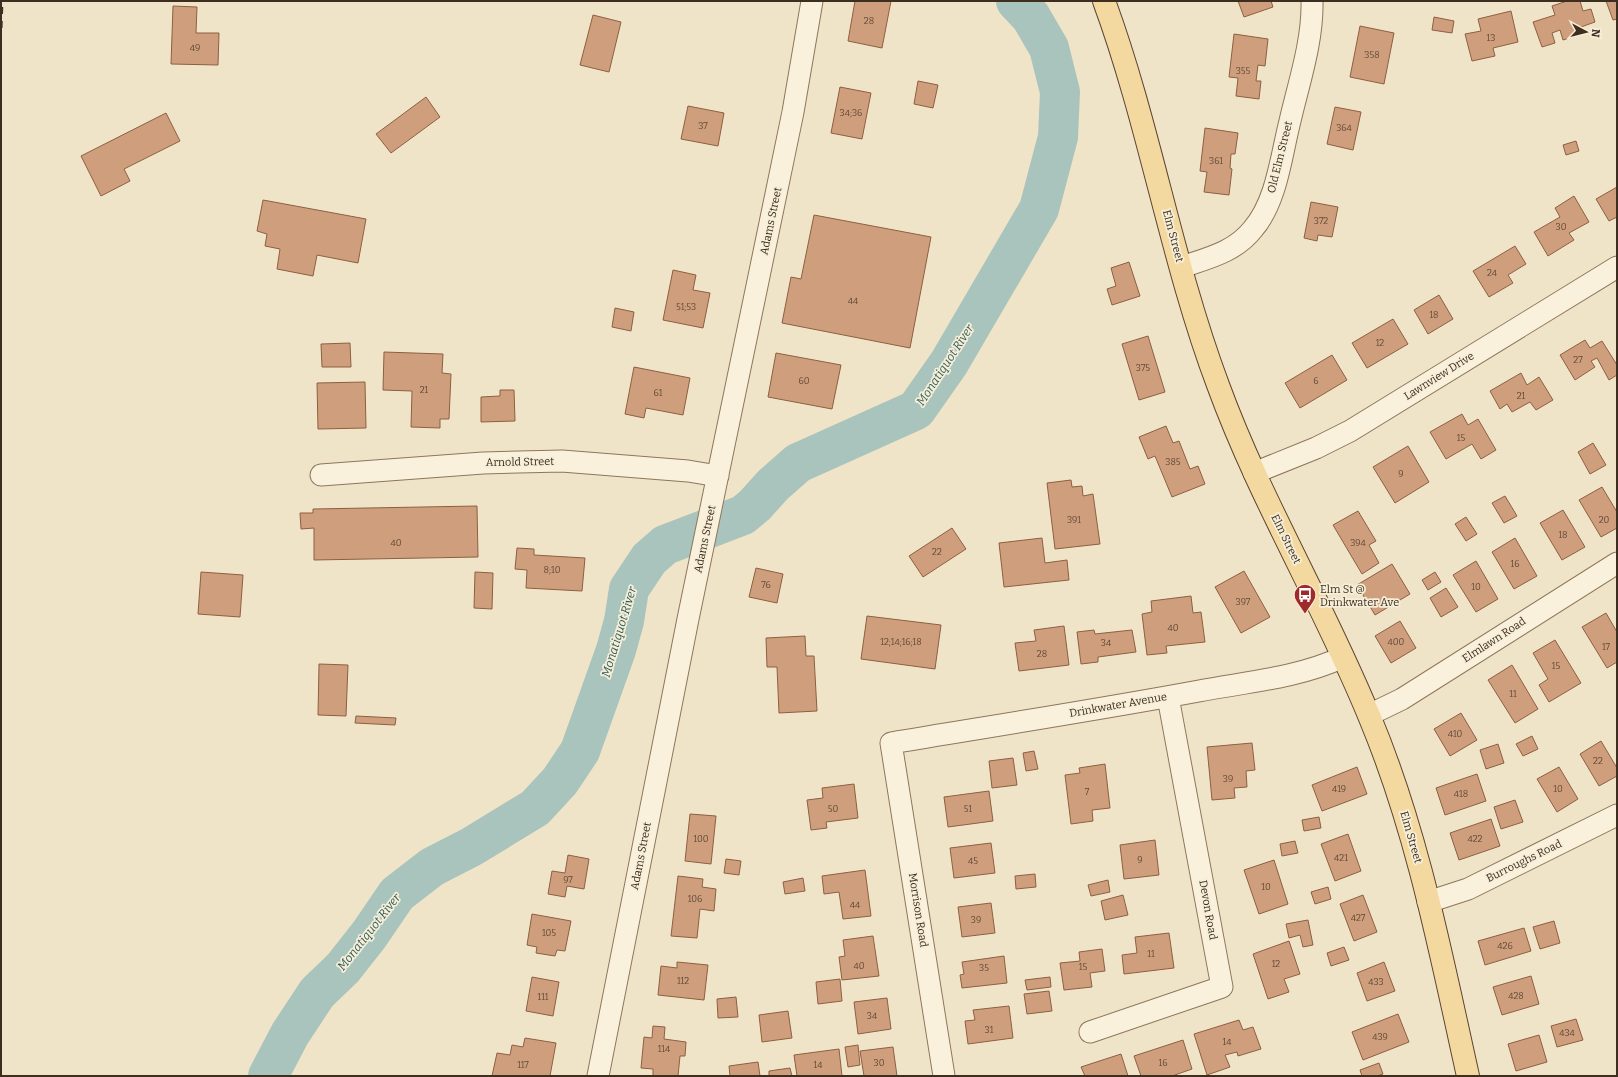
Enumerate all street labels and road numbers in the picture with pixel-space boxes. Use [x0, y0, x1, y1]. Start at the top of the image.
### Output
street label: Old Elm Street [1265, 120, 1295, 194]
street label: Adams Street [757, 186, 785, 256]
street label: Elm Street [1160, 208, 1186, 264]
street label: Lawnview Drive [1402, 349, 1476, 403]
street label: Arnold Street [486, 455, 554, 469]
street label: Adams Street [691, 504, 719, 574]
street label: Elm Street [1268, 512, 1304, 566]
street label: Elmlawn Road [1460, 614, 1529, 665]
street label: Drinkwater Avenue [1068, 690, 1168, 720]
street label: Elm Street [1397, 809, 1425, 865]
street label: Adams Street [628, 821, 654, 891]
street label: Burroughs Road [1484, 837, 1564, 885]
street label: Morrison Road [906, 872, 930, 949]
street label: Devon Road [1196, 879, 1220, 941]

